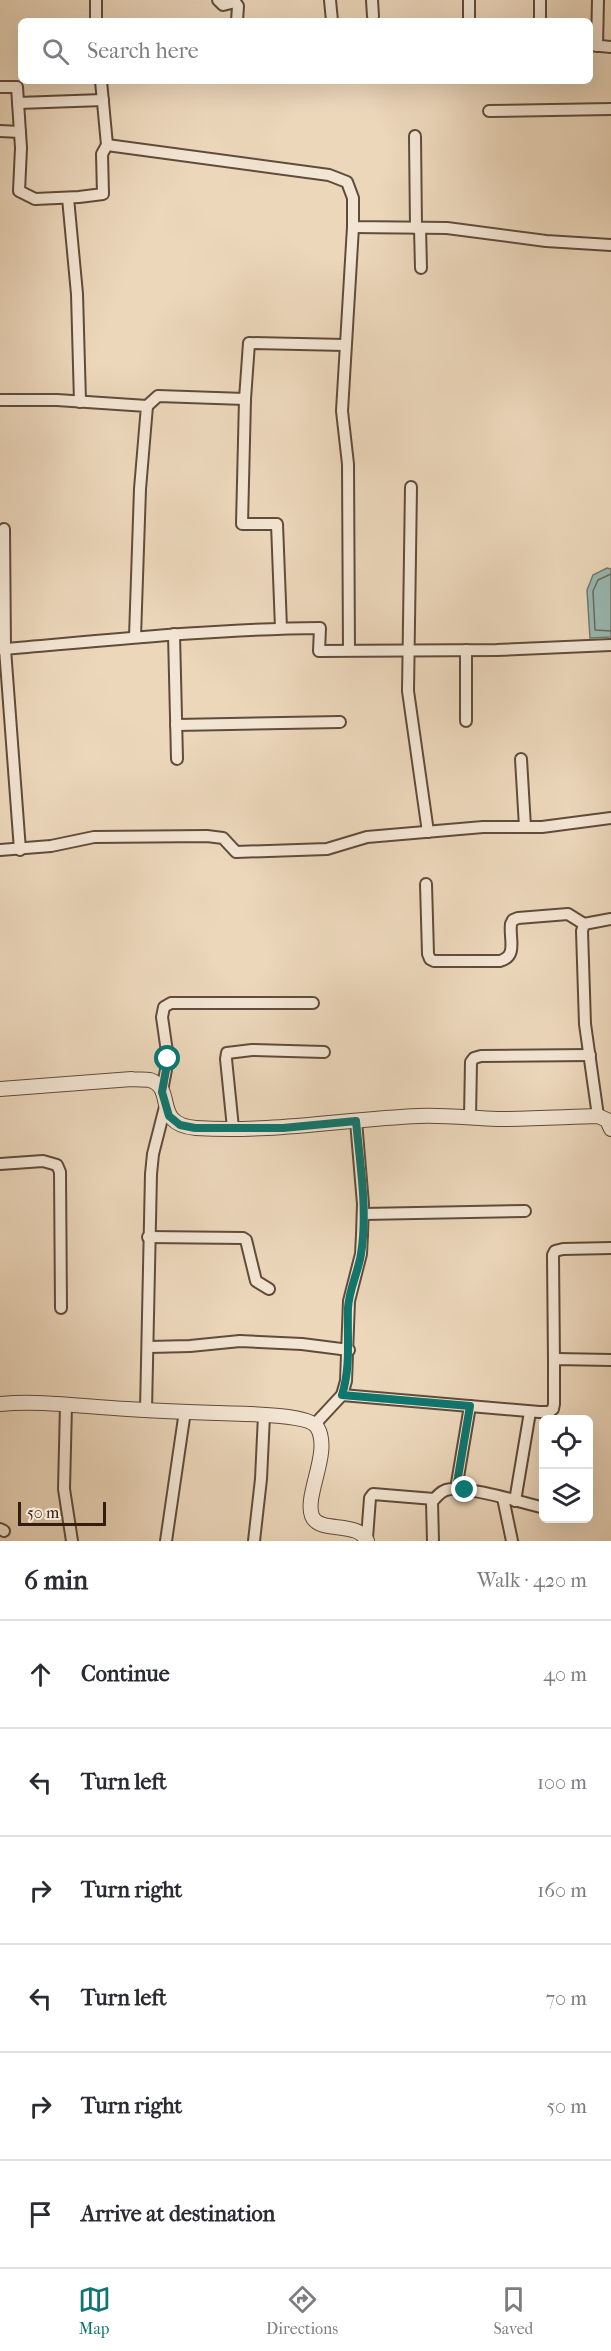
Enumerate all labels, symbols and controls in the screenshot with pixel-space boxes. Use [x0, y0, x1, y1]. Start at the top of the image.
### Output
search box [18, 18, 593, 84]
icon: search [39, 35, 72, 68]
text: Search here [87, 38, 199, 64]
route start [154, 1045, 180, 1071]
map controls [539, 1415, 593, 1523]
button: locate [539, 1415, 593, 1469]
button: layers [539, 1469, 593, 1523]
route end [451, 1476, 477, 1502]
scale bar [18, 1499, 106, 1526]
text: 50 m [27, 1503, 59, 1522]
text: 6 min [24, 1565, 88, 1596]
text: Walk · 420 m [477, 1569, 587, 1592]
icon: ahead [24, 1658, 57, 1691]
text: Continue [81, 1661, 170, 1687]
text: 40 m [543, 1663, 587, 1686]
icon: left [24, 1766, 57, 1799]
text: Turn left [81, 1769, 167, 1795]
text: 100 m [537, 1771, 587, 1794]
icon: right [24, 1874, 57, 1907]
text: Turn right [81, 1877, 182, 1903]
text: 160 m [537, 1879, 587, 1902]
icon: left [24, 1982, 57, 2015]
text: Turn left [81, 1985, 167, 2011]
text: 70 m [545, 1987, 587, 2010]
icon: right [24, 2090, 57, 2123]
text: Turn right [81, 2093, 182, 2119]
text: 50 m [546, 2095, 587, 2118]
icon: arrive [24, 2198, 57, 2231]
text: Arrive at destination [81, 2201, 275, 2227]
tab: Map [78, 2283, 111, 2338]
tab: Directions [266, 2283, 338, 2338]
tab: Saved [494, 2283, 533, 2338]

